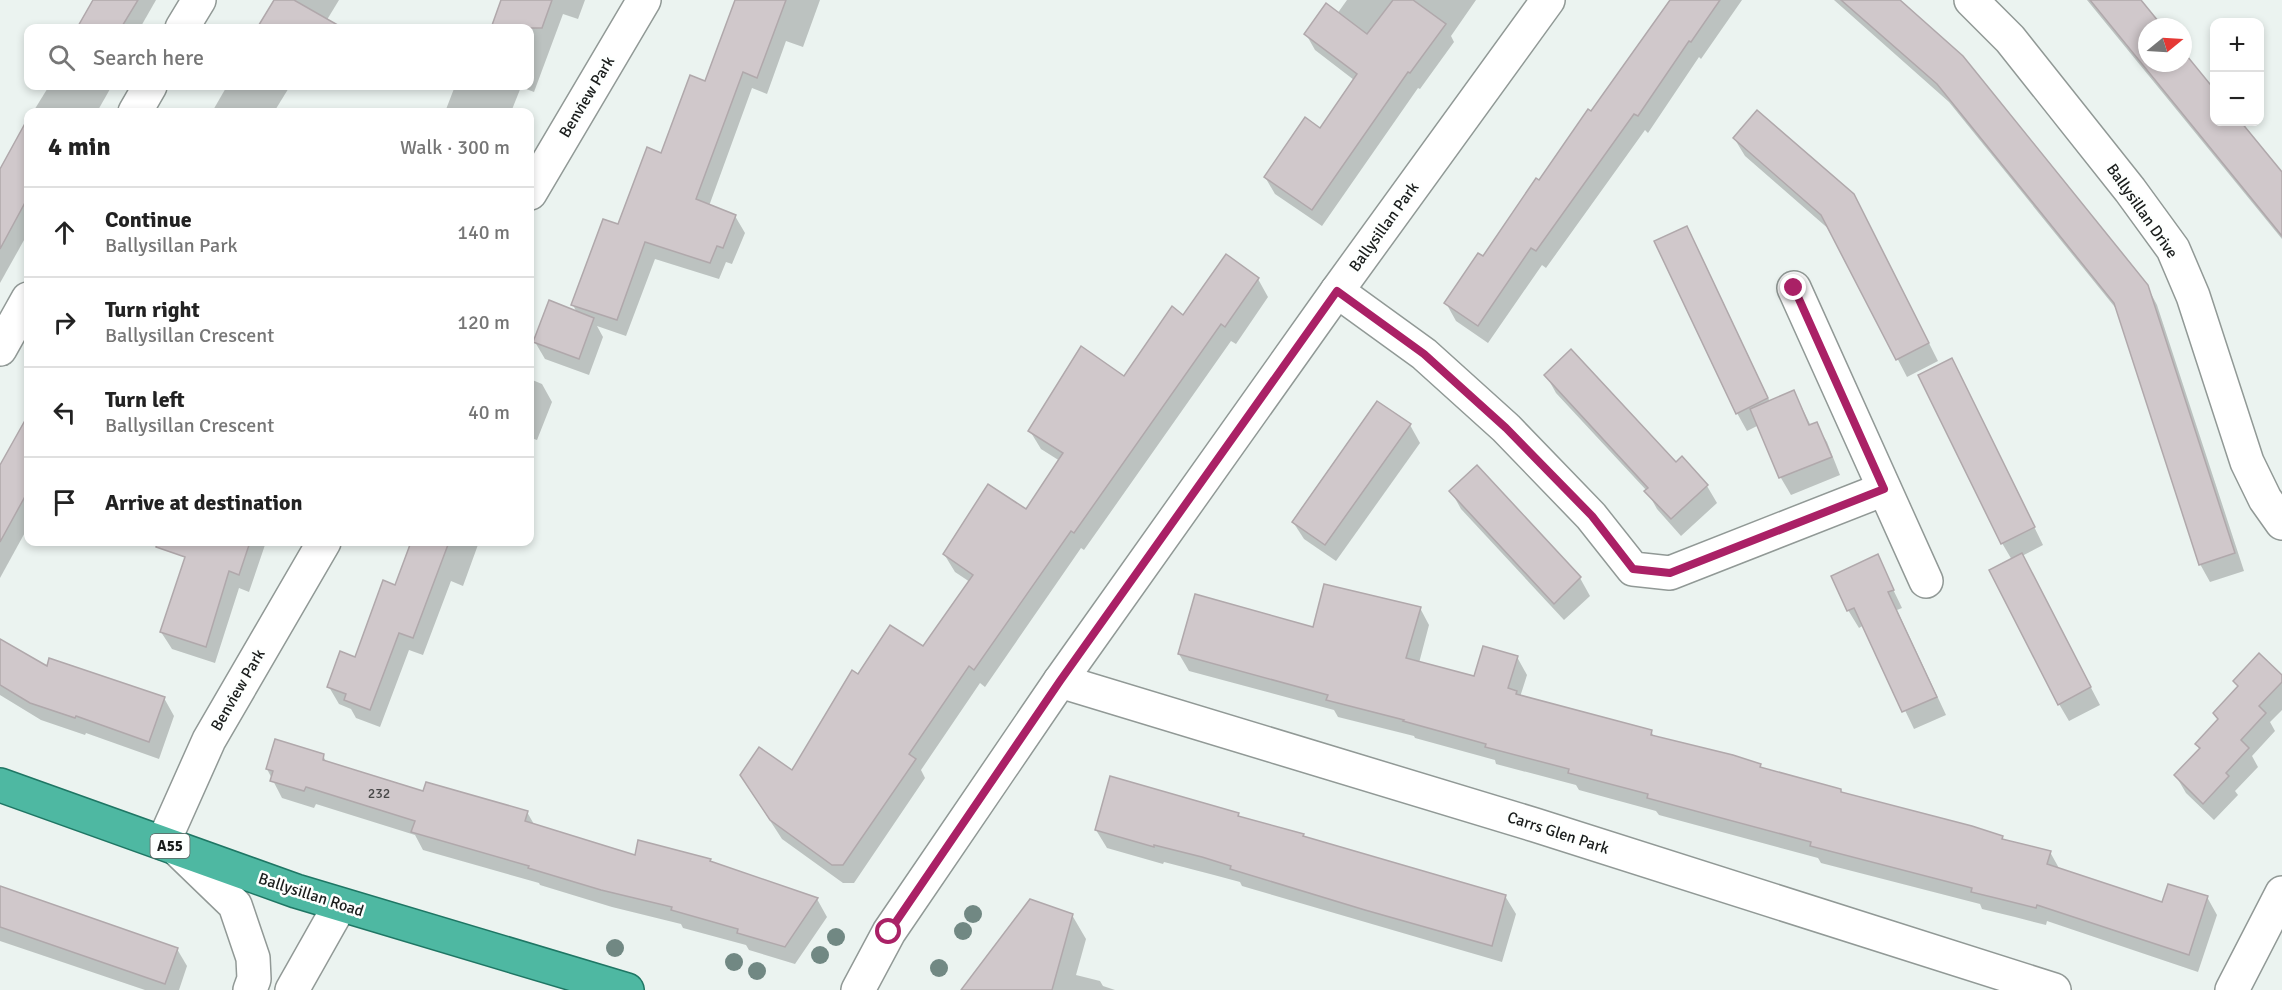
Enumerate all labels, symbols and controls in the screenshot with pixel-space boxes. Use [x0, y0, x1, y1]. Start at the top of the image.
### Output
north arrow [2138, 18, 2192, 72]
map controls [2210, 18, 2264, 126]
button: + [2210, 18, 2264, 72]
search box [24, 24, 534, 90]
icon: search [45, 41, 78, 74]
text: Search here [93, 44, 204, 71]
street label: Benview Park [555, 53, 619, 141]
button: − [2210, 72, 2264, 126]
text: 4 min [48, 131, 111, 163]
text: Walk · 300 m [400, 135, 510, 160]
street label: Ballysillan Drive [2102, 160, 2182, 262]
street label: Ballysillan Park [1345, 178, 1423, 276]
text: Continue [105, 206, 192, 233]
icon: ahead [48, 216, 81, 249]
text: 140 m [457, 220, 510, 245]
text: Ballysillan Park [105, 233, 238, 258]
route end [1780, 274, 1806, 300]
text: Turn right [105, 296, 200, 323]
icon: right [48, 306, 81, 339]
text: 120 m [457, 310, 510, 335]
text: Ballysillan Crescent [105, 323, 274, 348]
text: Turn left [105, 386, 185, 413]
icon: left [48, 396, 81, 429]
text: 40 m [468, 400, 510, 425]
text: Ballysillan Crescent [105, 413, 274, 438]
icon: arrive [48, 486, 81, 519]
text: Arrive at destination [105, 489, 302, 516]
street label: Benview Park [207, 645, 269, 735]
house number: 232 [368, 785, 390, 802]
street label: Carrs Glen Park [1505, 807, 1611, 859]
road number: A55 [150, 834, 190, 858]
street label: Ballysillan Road [256, 869, 366, 921]
route start [875, 918, 901, 944]

